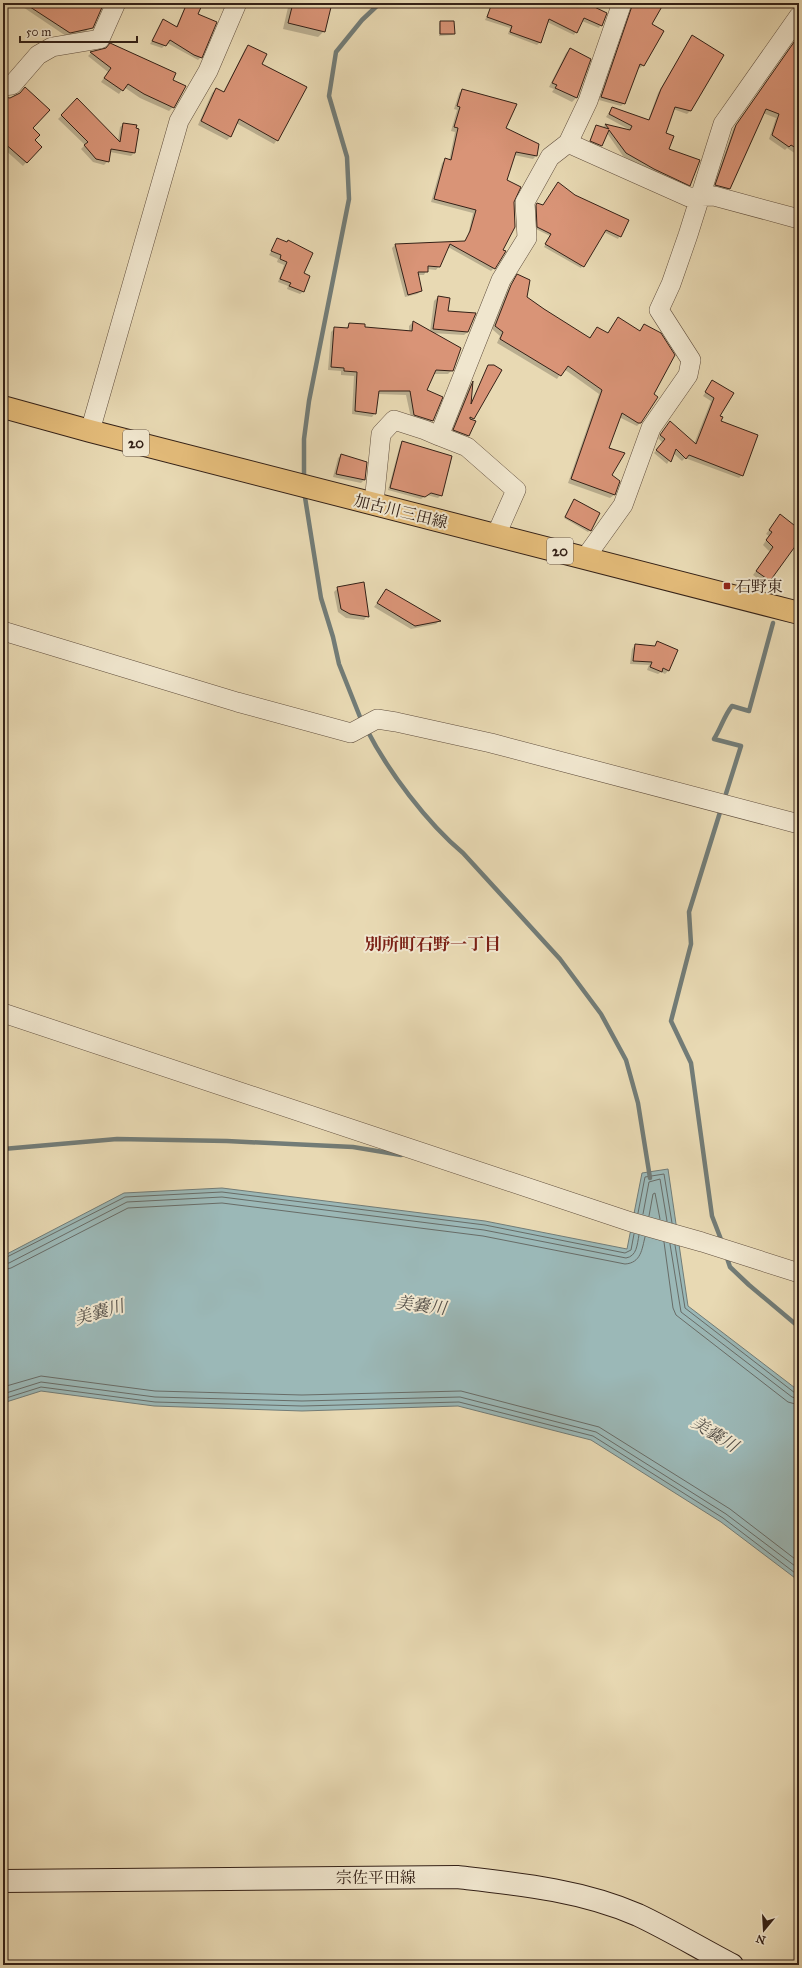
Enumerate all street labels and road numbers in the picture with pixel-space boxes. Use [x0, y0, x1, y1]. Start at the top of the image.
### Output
road number: 20 [123, 430, 149, 456]
street label: 加古川三田線 [352, 491, 450, 532]
road number: 20 [547, 538, 573, 564]
street label: 宗佐平田線 [336, 1868, 416, 1887]

